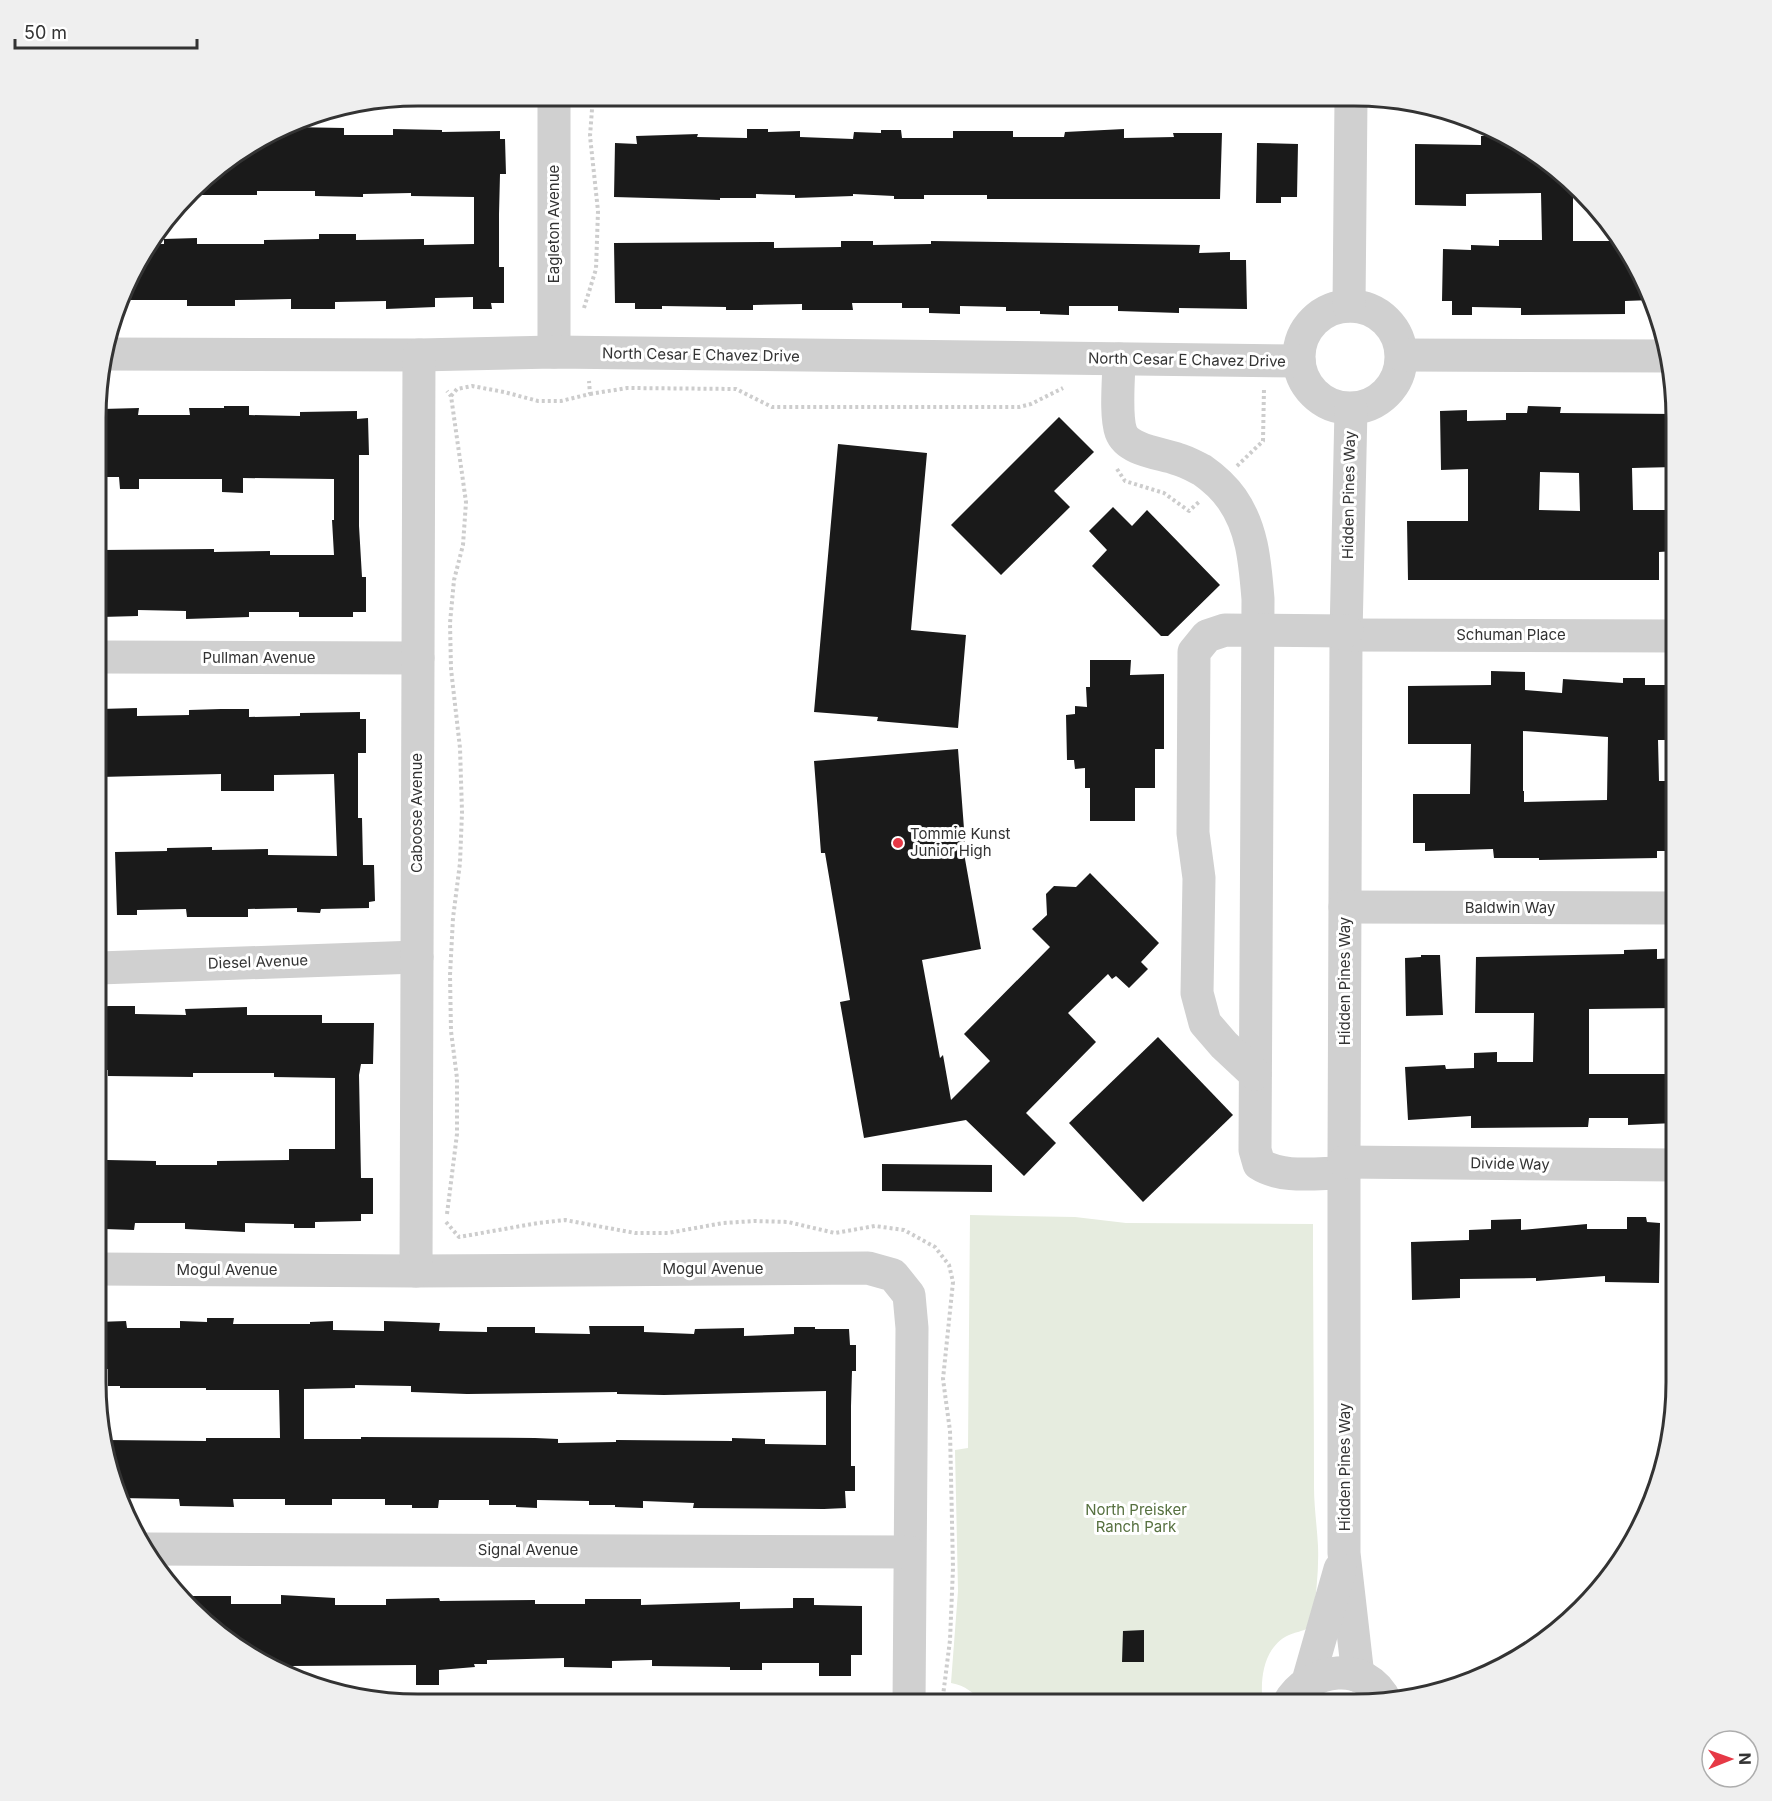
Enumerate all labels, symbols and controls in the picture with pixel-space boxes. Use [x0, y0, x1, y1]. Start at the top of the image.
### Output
scale bar [15, 12, 196, 50]
text: 50 m [24, 22, 67, 43]
street label: Eagleton Avenue [544, 165, 563, 283]
street label: North Cesar E Chavez Drive [602, 343, 800, 366]
street label: North Cesar E Chavez Drive [1088, 348, 1286, 371]
street label: Hidden Pines Way [1338, 430, 1359, 559]
street label: Schuman Place [1456, 625, 1566, 644]
street label: Pullman Avenue [202, 648, 316, 667]
street label: Caboose Avenue [407, 753, 426, 873]
place label: Tommie Kunst Junior High [910, 824, 1011, 860]
marker: Tommie Kunst Junior High [891, 836, 905, 850]
street label: Baldwin Way [1465, 898, 1556, 917]
street label: Hidden Pines Way [1335, 916, 1354, 1045]
street label: Diesel Avenue [207, 950, 308, 973]
street label: Divide Way [1470, 1153, 1550, 1174]
street label: Mogul Avenue [662, 1259, 764, 1278]
street label: Mogul Avenue [176, 1260, 278, 1279]
street label: Hidden Pines Way [1335, 1402, 1354, 1531]
park label: North Preisker Ranch Park [1085, 1500, 1187, 1536]
street label: Signal Avenue [478, 1540, 578, 1559]
north arrow [1700, 1729, 1760, 1789]
text: N [1735, 1752, 1755, 1765]

